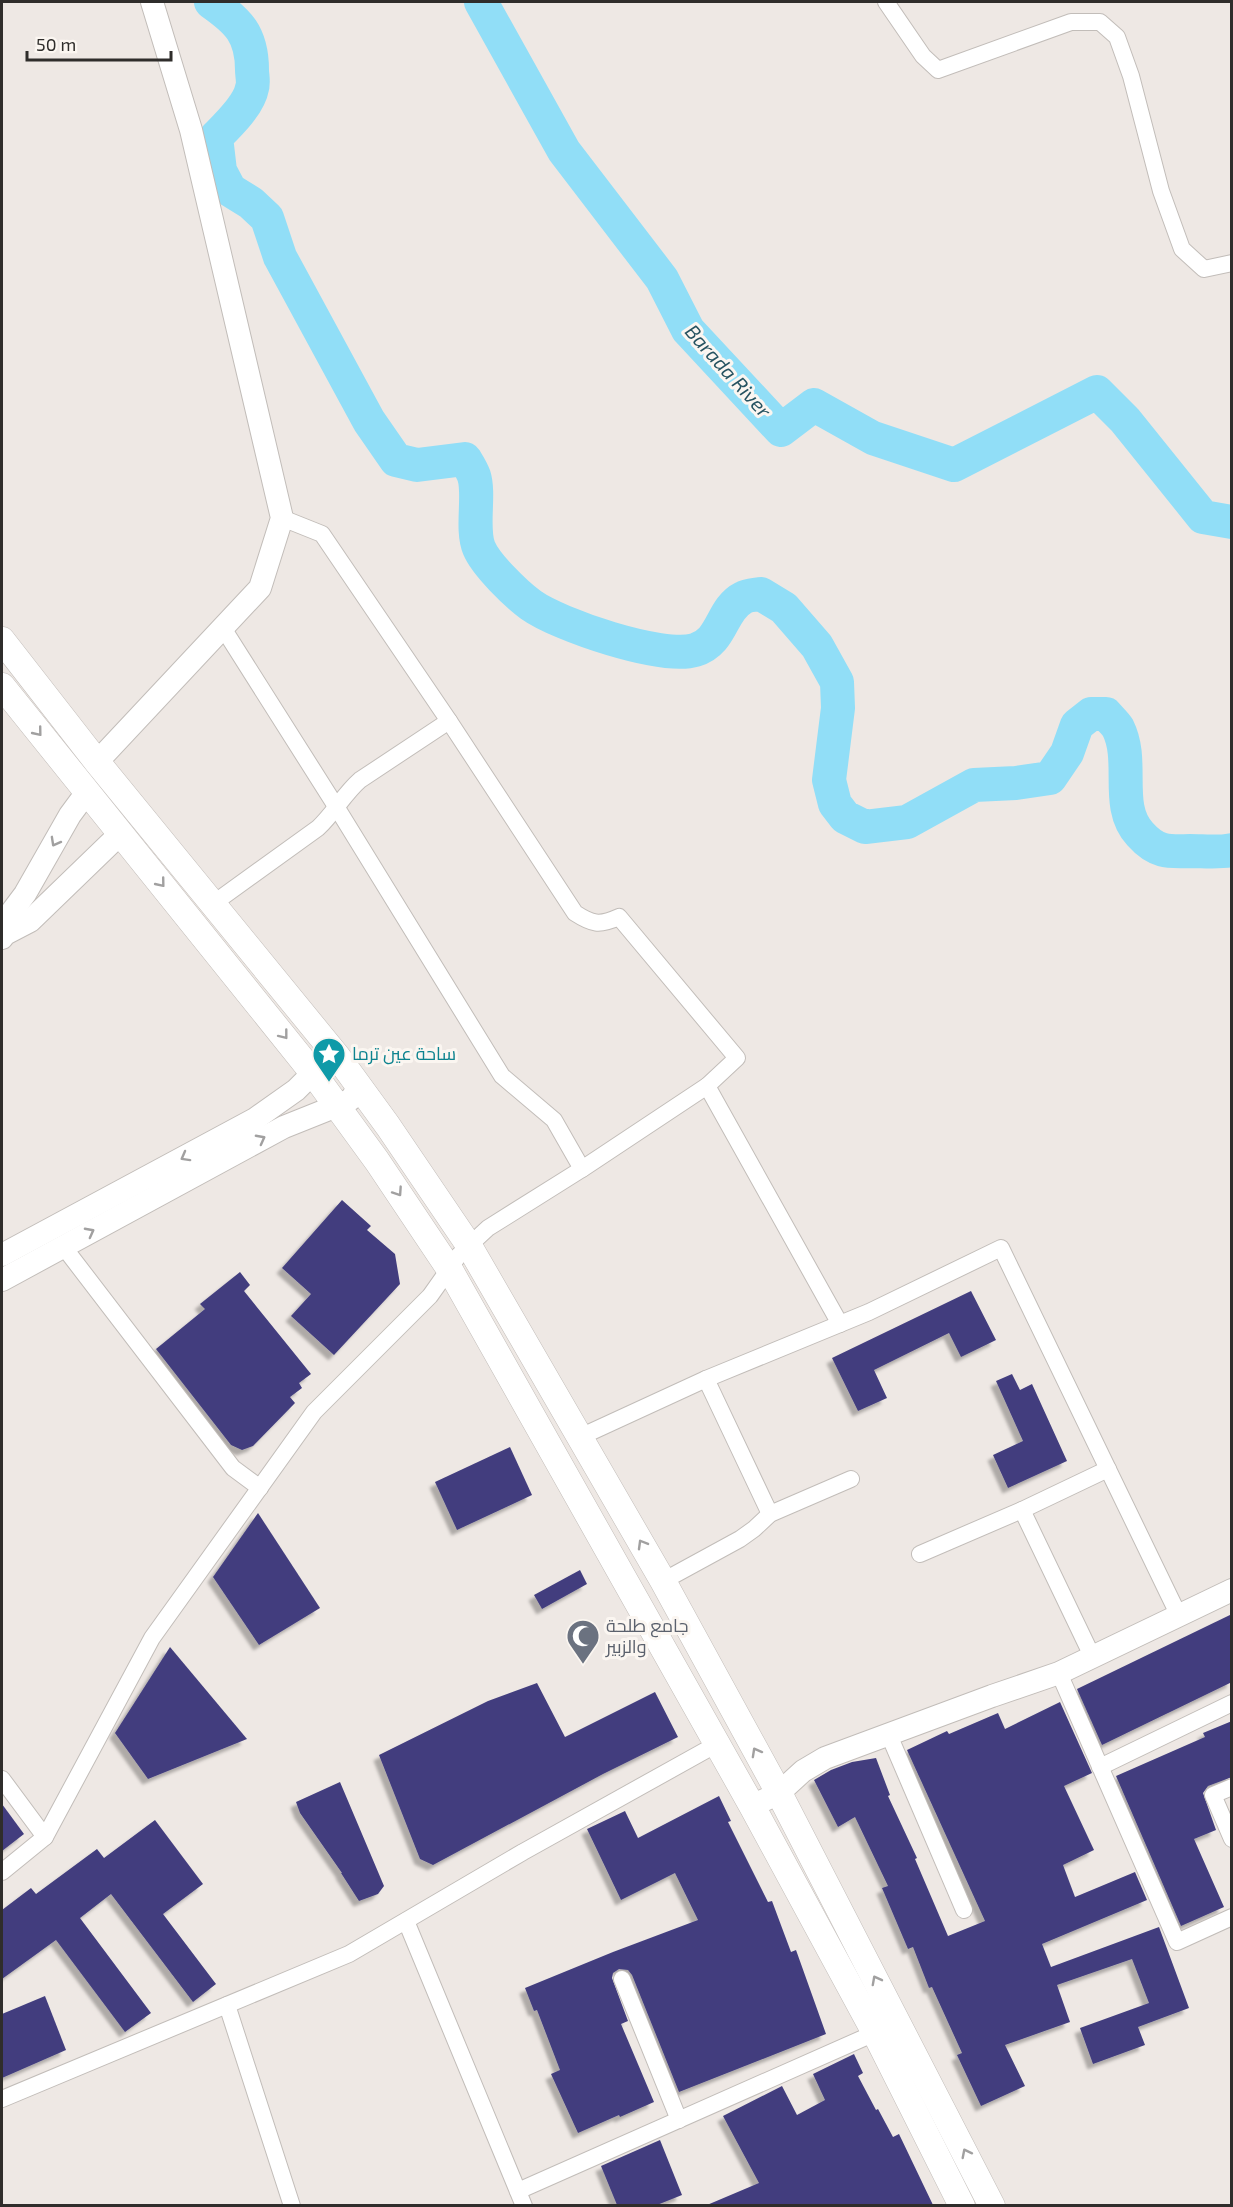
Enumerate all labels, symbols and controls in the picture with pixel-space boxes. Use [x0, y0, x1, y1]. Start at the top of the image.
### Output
scale bar [27, 24, 171, 62]
text: 50 m [36, 33, 76, 55]
water label: Barada River [681, 319, 778, 423]
one-way arrow [30, 725, 41, 736]
one-way arrow [51, 835, 62, 846]
one-way arrow [154, 876, 165, 887]
one-way arrow [276, 1028, 287, 1039]
place icon: ساحة عين ترما [311, 1036, 347, 1083]
place label: ساحة عين ترما [352, 1042, 456, 1065]
one-way arrow [255, 1135, 266, 1146]
one-way arrow [181, 1150, 191, 1161]
one-way arrow [391, 1186, 402, 1197]
one-way arrow [84, 1228, 94, 1239]
one-way arrow [638, 1540, 649, 1550]
place label: جامع طلحة والزبير [605, 1614, 688, 1658]
mosque icon: جامع طلحة والزبير [565, 1618, 601, 1665]
one-way arrow [752, 1748, 763, 1758]
one-way arrow [872, 1976, 883, 1986]
one-way arrow [961, 2149, 973, 2160]

